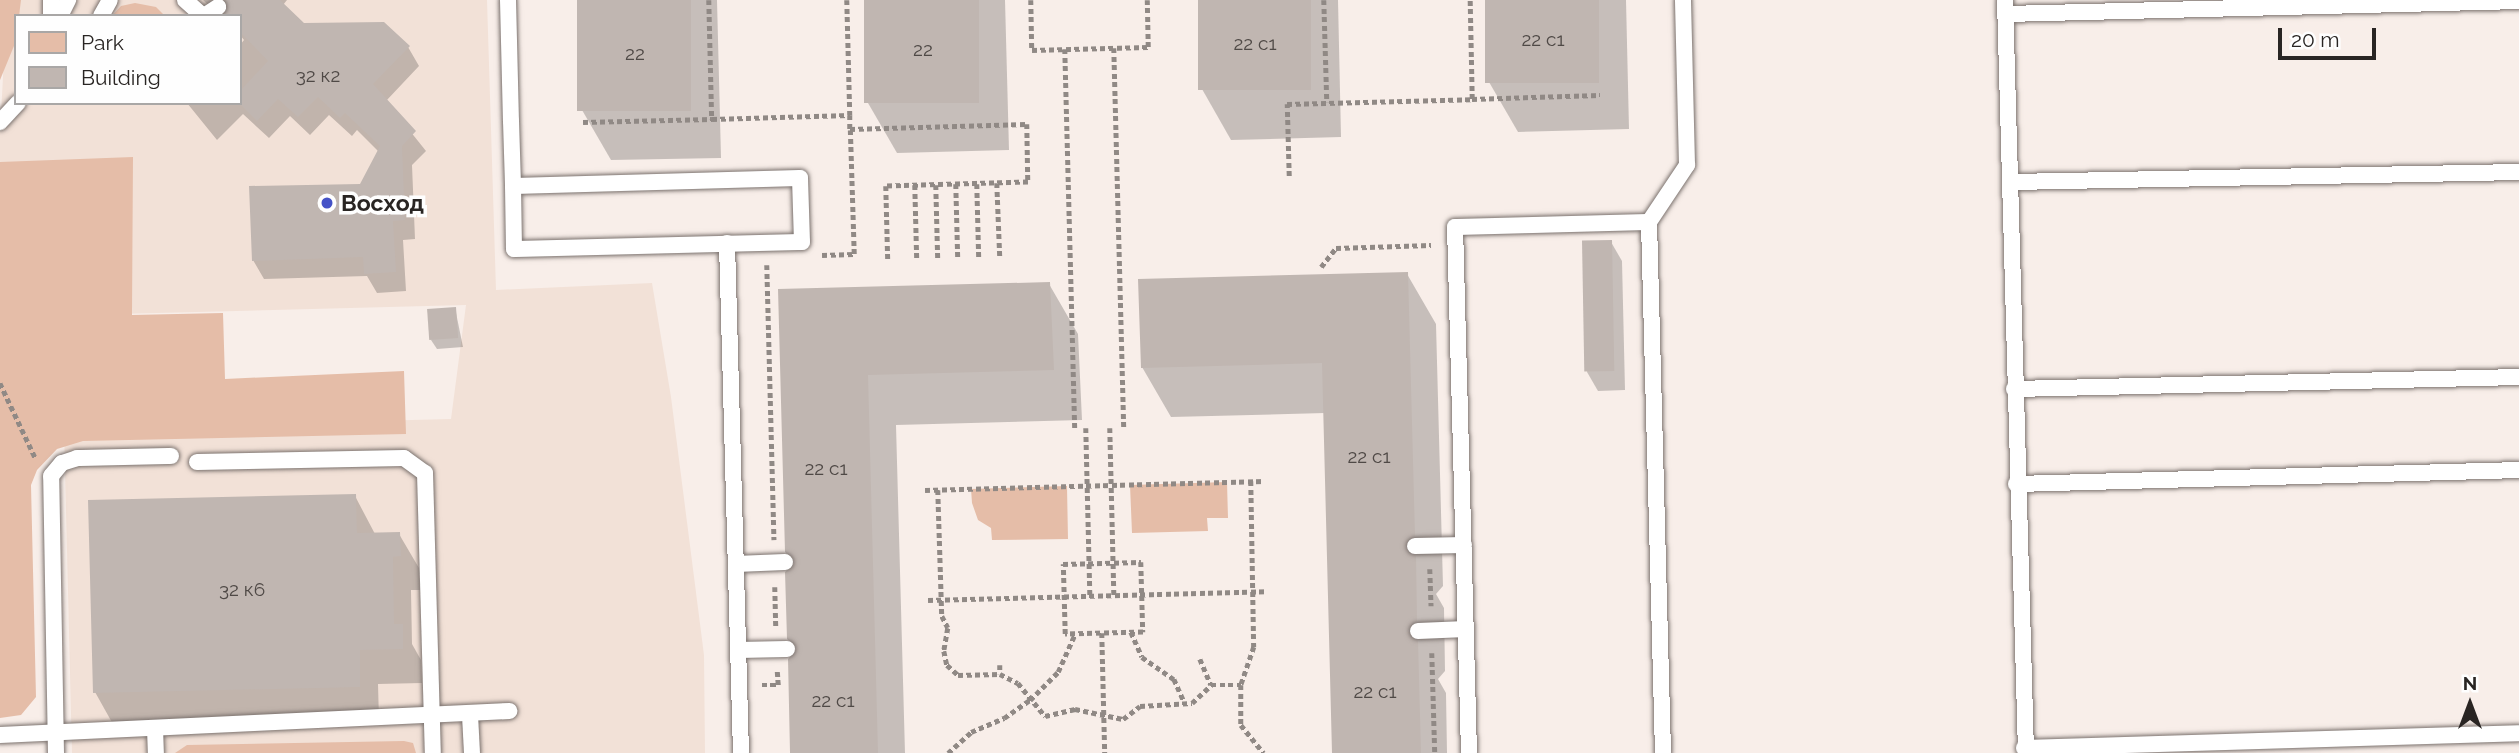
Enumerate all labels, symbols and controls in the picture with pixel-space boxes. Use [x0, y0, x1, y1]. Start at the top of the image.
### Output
legend [14, 14, 242, 105]
scale bar [2281, 14, 2379, 58]
text: 20 m [2291, 27, 2339, 52]
house number: 22 с1 [1521, 29, 1565, 51]
text: Park [81, 30, 124, 55]
house number: 22 с1 [1233, 33, 1277, 55]
house number: 22 [913, 39, 933, 61]
house number: 22 [625, 43, 645, 65]
text: Building [81, 65, 161, 90]
house number: 32 к2 [296, 65, 340, 87]
place label: Восход [341, 189, 424, 217]
marker: Восход [319, 195, 335, 211]
house number: 22 с1 [1347, 446, 1391, 468]
house number: 22 с1 [804, 458, 848, 480]
house number: 32 к6 [219, 579, 265, 601]
north arrow [2435, 669, 2505, 739]
text: N [2463, 672, 2477, 694]
house number: 22 с1 [1353, 681, 1397, 703]
house number: 22 с1 [811, 690, 855, 712]

